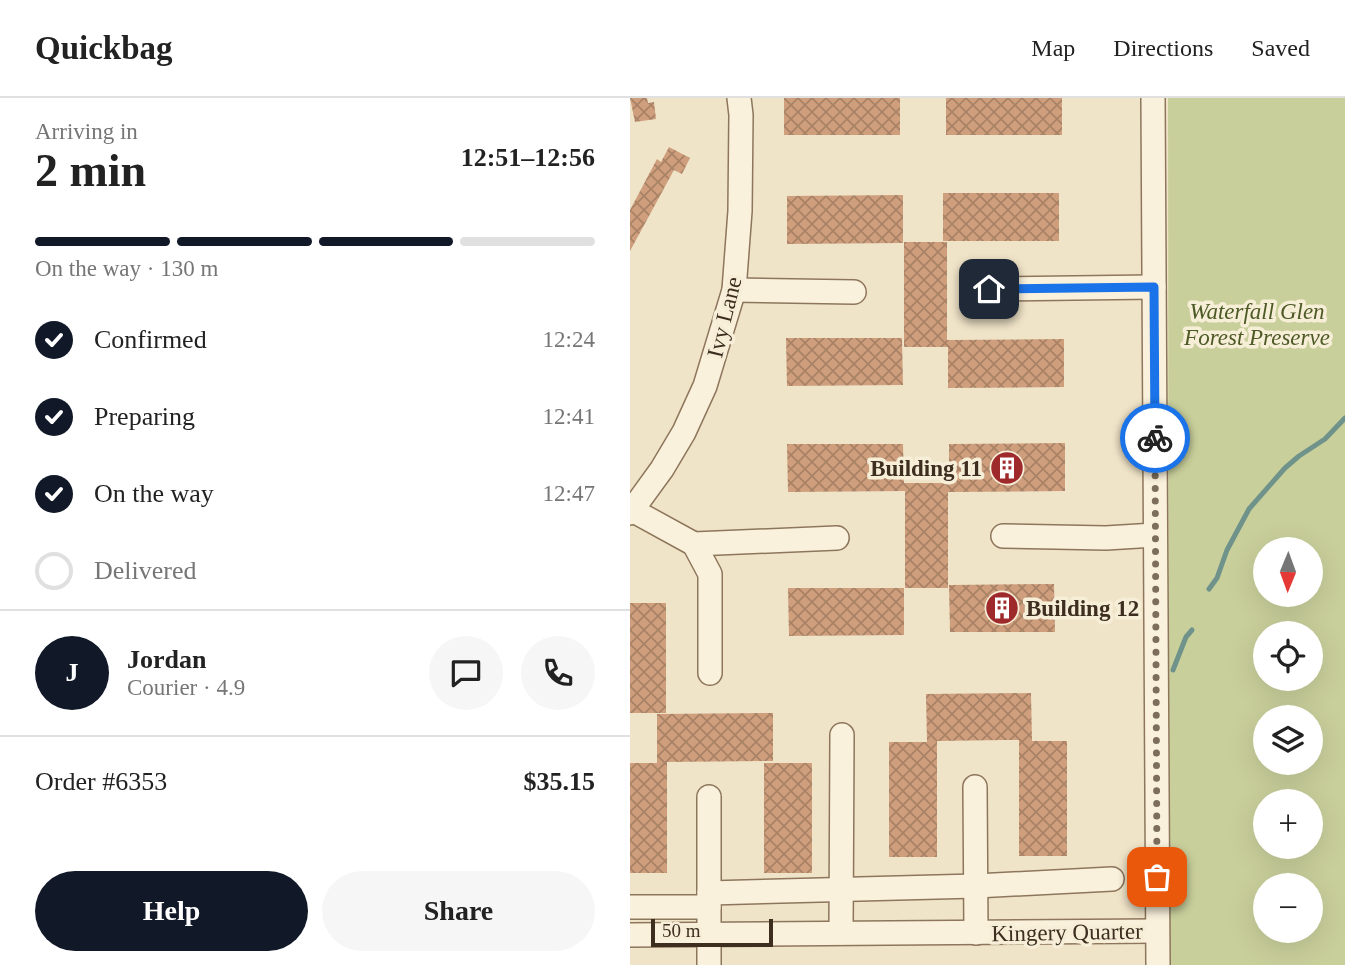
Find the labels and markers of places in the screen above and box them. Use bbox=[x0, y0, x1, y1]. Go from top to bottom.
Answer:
pin bbox=[959, 259, 1019, 319]
building icon: Building 11 bbox=[988, 449, 1026, 487]
place label: Building 11 bbox=[870, 456, 982, 481]
building icon: Building 12 bbox=[983, 589, 1021, 627]
place label: Building 12 bbox=[1026, 596, 1139, 621]
pin bbox=[1127, 847, 1187, 907]

